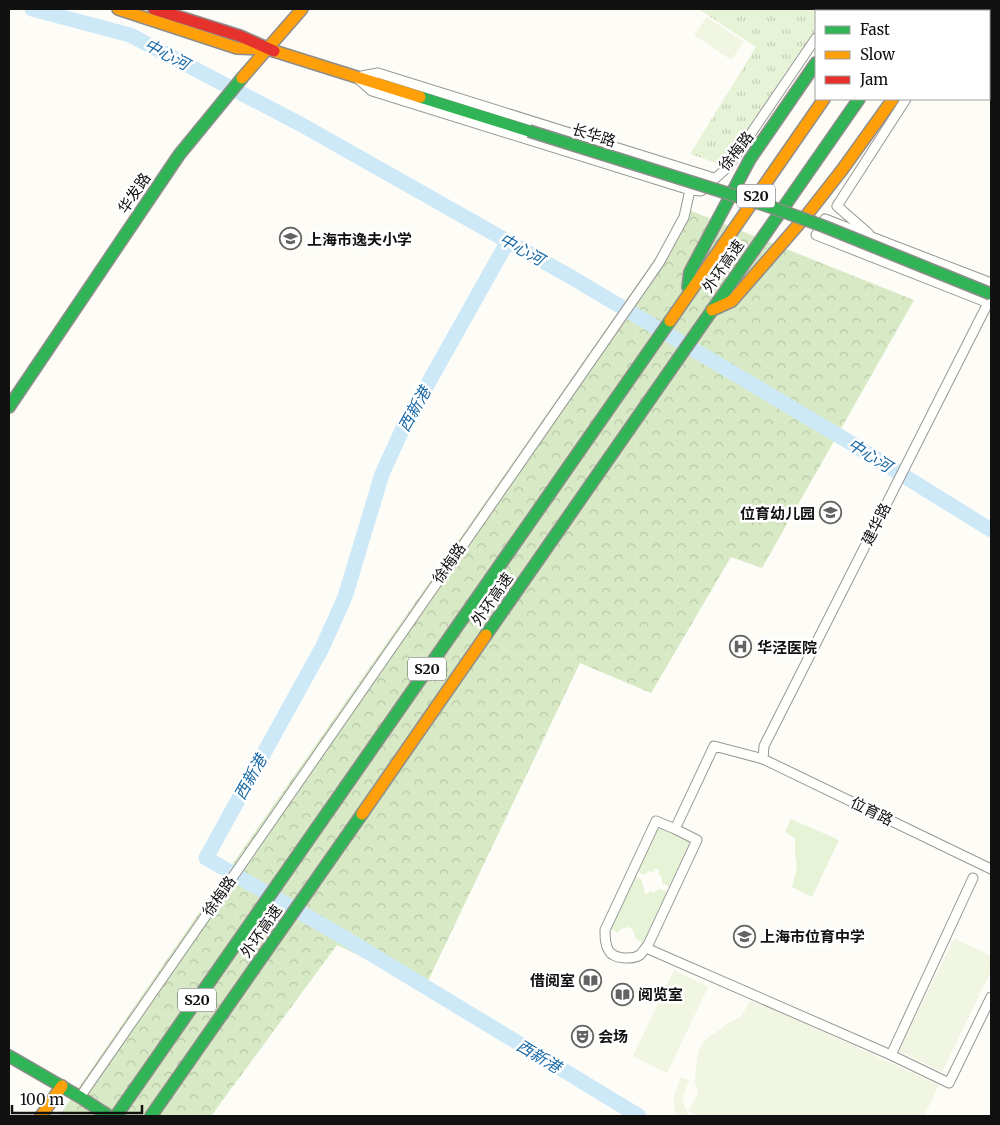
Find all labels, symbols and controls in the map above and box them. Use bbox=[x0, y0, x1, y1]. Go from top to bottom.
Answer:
legend bbox=[815, 10, 990, 100]
text: Fast bbox=[860, 20, 890, 39]
water label: 中心河 bbox=[141, 34, 196, 76]
text: Slow bbox=[860, 45, 895, 64]
text: Jam bbox=[859, 70, 888, 89]
street label: 长华路 bbox=[570, 119, 618, 151]
street label: 徐梅路 bbox=[715, 127, 757, 175]
street label: 华发路 bbox=[114, 169, 154, 217]
road number: S20 bbox=[737, 185, 775, 208]
school or university icon: 上海市逸夫小学 bbox=[279, 227, 303, 251]
water label: 中心河 bbox=[496, 229, 550, 271]
place label: 上海市逸夫小学 bbox=[307, 230, 412, 249]
street label: 外环高速 bbox=[698, 236, 748, 296]
water label: 西新港 bbox=[394, 381, 435, 435]
water label: 中心河 bbox=[844, 434, 898, 478]
street label: 建华路 bbox=[857, 500, 895, 548]
school or university icon: 位育幼儿园 bbox=[819, 501, 843, 525]
place label: 位育幼儿园 bbox=[740, 504, 815, 523]
street label: 徐梅路 bbox=[428, 539, 470, 587]
street label: 外环高速 bbox=[467, 569, 517, 629]
hospital icon: 华泾医院 bbox=[729, 635, 753, 659]
place label: 华泾医院 bbox=[757, 638, 817, 657]
road number: S20 bbox=[408, 658, 446, 681]
water label: 西新港 bbox=[230, 749, 271, 803]
street label: 位育路 bbox=[848, 793, 896, 829]
street label: 徐梅路 bbox=[198, 872, 240, 920]
street label: 外环高速 bbox=[236, 901, 286, 961]
school or university icon: 上海市位育中学 bbox=[732, 924, 756, 948]
place label: 上海市位育中学 bbox=[760, 927, 865, 946]
library icon: 借阅室 bbox=[579, 968, 603, 992]
place label: 借阅室 bbox=[530, 971, 575, 990]
library icon: 阅览室 bbox=[610, 982, 634, 1006]
place label: 阅览室 bbox=[638, 985, 683, 1004]
road number: S20 bbox=[178, 988, 216, 1012]
theatre icon: 会场 bbox=[570, 1024, 594, 1048]
place label: 会场 bbox=[598, 1027, 628, 1046]
water label: 西新港 bbox=[513, 1035, 566, 1078]
scale bar bbox=[12, 1082, 142, 1114]
text: 100 m bbox=[20, 1090, 64, 1109]

